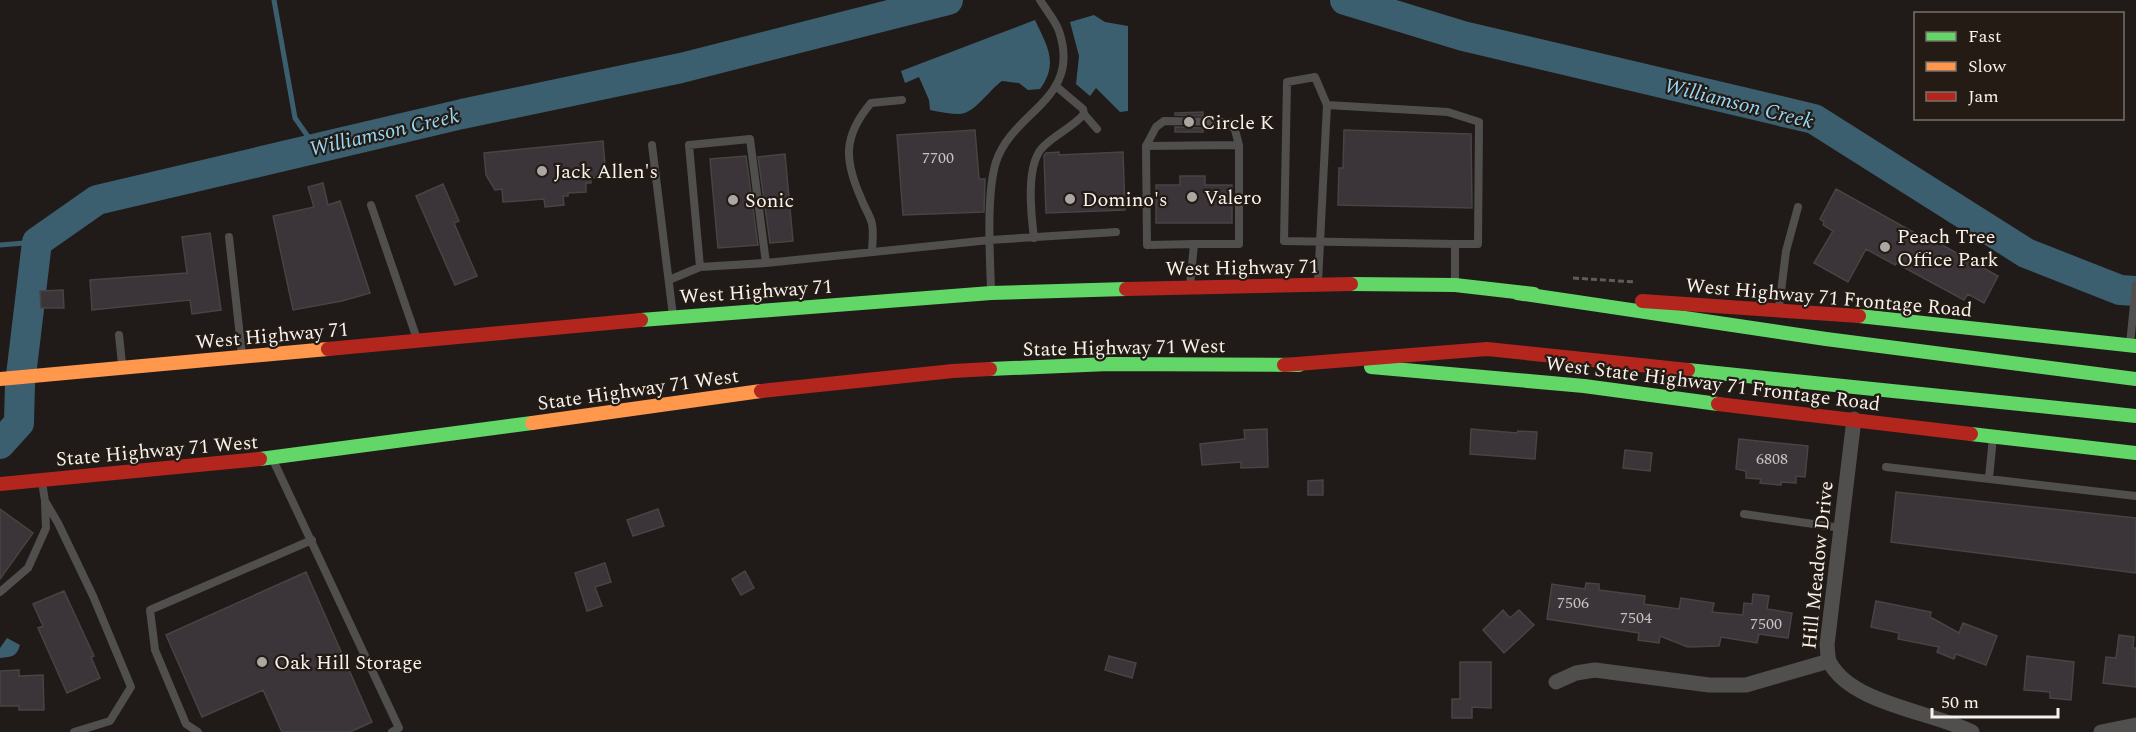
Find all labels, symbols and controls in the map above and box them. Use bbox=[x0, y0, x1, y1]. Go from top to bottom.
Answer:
legend bbox=[1914, 12, 2124, 120]
text: Fast bbox=[1968, 23, 2001, 50]
text: Slow bbox=[1968, 53, 2007, 80]
water label: Williamson Creek bbox=[1661, 70, 1817, 138]
text: Jam bbox=[1968, 83, 1999, 110]
water label: Williamson Creek bbox=[306, 100, 463, 166]
place label: Circle K bbox=[1201, 108, 1275, 138]
marker: Circle K bbox=[1182, 115, 1196, 129]
house number: 7700 bbox=[922, 146, 954, 170]
place label: Jack Allen's bbox=[554, 157, 658, 187]
marker: Jack Allen's bbox=[535, 164, 549, 178]
place label: Valero bbox=[1204, 183, 1262, 213]
place label: Domino's bbox=[1082, 185, 1168, 215]
place label: Sonic bbox=[745, 186, 794, 216]
marker: Valero bbox=[1185, 190, 1199, 204]
marker: Domino's bbox=[1063, 192, 1077, 206]
marker: Sonic bbox=[726, 193, 740, 207]
place label: Peach Tree Office Park bbox=[1897, 222, 1999, 275]
marker: Peach Tree Office Park bbox=[1878, 240, 1892, 254]
street label: West Highway 71 bbox=[1165, 252, 1319, 284]
street label: West Highway 71 Frontage Road bbox=[1684, 271, 1974, 325]
street label: West Highway 71 bbox=[679, 272, 834, 312]
street label: West Highway 71 bbox=[194, 314, 350, 358]
street label: State Highway 71 West bbox=[1022, 331, 1226, 365]
street label: West State Highway 71 Frontage Road bbox=[1544, 349, 1882, 419]
street label: State Highway 71 West bbox=[536, 361, 741, 419]
street label: State Highway 71 West bbox=[55, 427, 259, 475]
house number: 6808 bbox=[1756, 447, 1788, 471]
street label: Hill Meadow Drive bbox=[1794, 480, 1842, 651]
house number: 7506 bbox=[1557, 591, 1589, 615]
house number: 7504 bbox=[1620, 606, 1652, 630]
house number: 7500 bbox=[1750, 612, 1782, 636]
place label: Oak Hill Storage bbox=[274, 648, 422, 678]
marker: Oak Hill Storage bbox=[255, 655, 269, 669]
scale bar bbox=[1932, 681, 2058, 719]
text: 50 m bbox=[1941, 689, 1979, 716]

